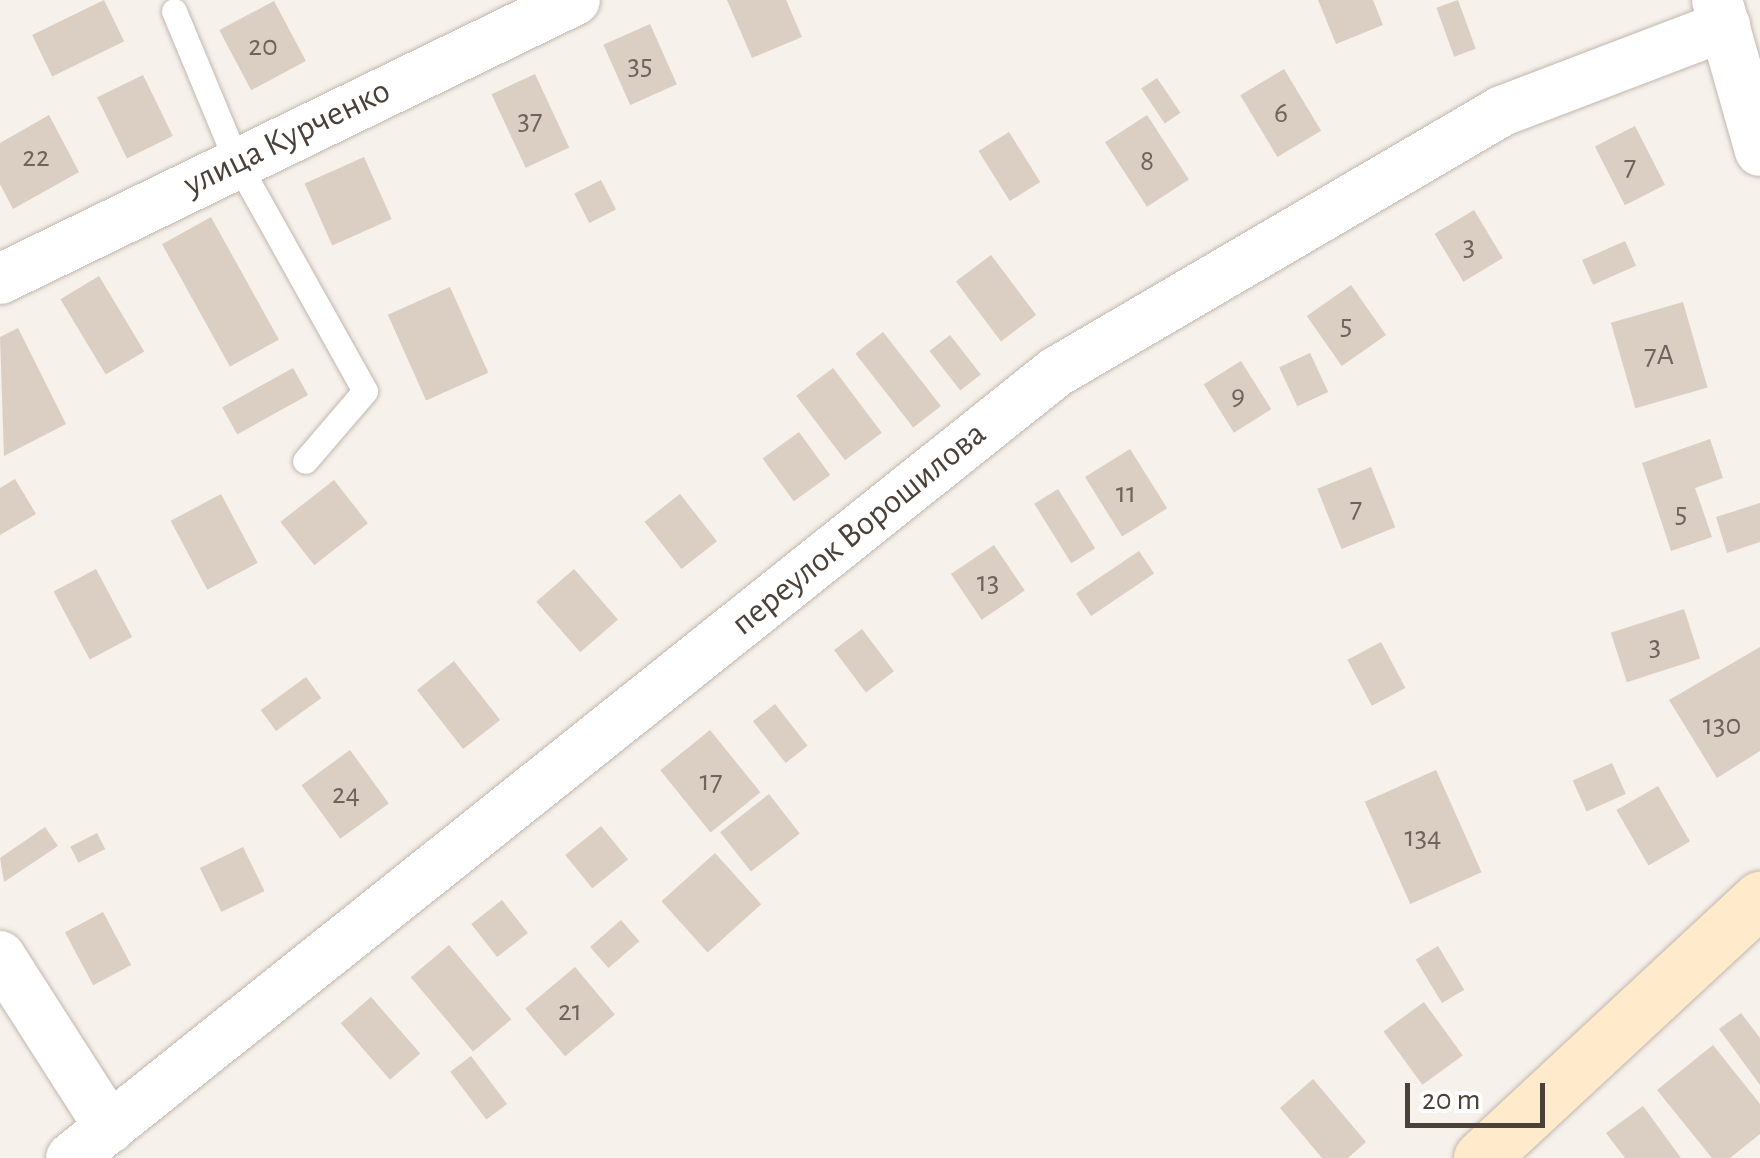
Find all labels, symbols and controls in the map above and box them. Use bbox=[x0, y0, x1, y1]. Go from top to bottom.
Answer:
house number: 20 bbox=[248, 28, 278, 64]
house number: 35 bbox=[628, 47, 652, 83]
street label: улица Курченко bbox=[177, 70, 397, 206]
house number: 6 bbox=[1274, 95, 1288, 131]
house number: 37 bbox=[518, 102, 542, 138]
house number: 22 bbox=[22, 139, 50, 175]
house number: 8 bbox=[1140, 143, 1154, 179]
house number: 7 bbox=[1624, 148, 1636, 184]
house number: 3 bbox=[1463, 228, 1475, 264]
house number: 5 bbox=[1340, 307, 1352, 343]
house number: 7А bbox=[1644, 337, 1674, 373]
house number: 9 bbox=[1231, 378, 1245, 414]
street label: переулок Ворошилова bbox=[723, 413, 995, 645]
house number: 11 bbox=[1116, 475, 1136, 511]
house number: 7 bbox=[1350, 490, 1362, 526]
house number: 5 bbox=[1675, 495, 1687, 531]
house number: 13 bbox=[977, 564, 999, 600]
house number: 3 bbox=[1649, 628, 1661, 664]
house number: 130 bbox=[1703, 707, 1741, 743]
house number: 17 bbox=[700, 763, 722, 799]
house number: 24 bbox=[332, 776, 360, 812]
house number: 134 bbox=[1404, 819, 1442, 855]
house number: 21 bbox=[558, 993, 582, 1029]
scale bar bbox=[1410, 1063, 1550, 1125]
text: 20 m bbox=[1422, 1085, 1480, 1115]

